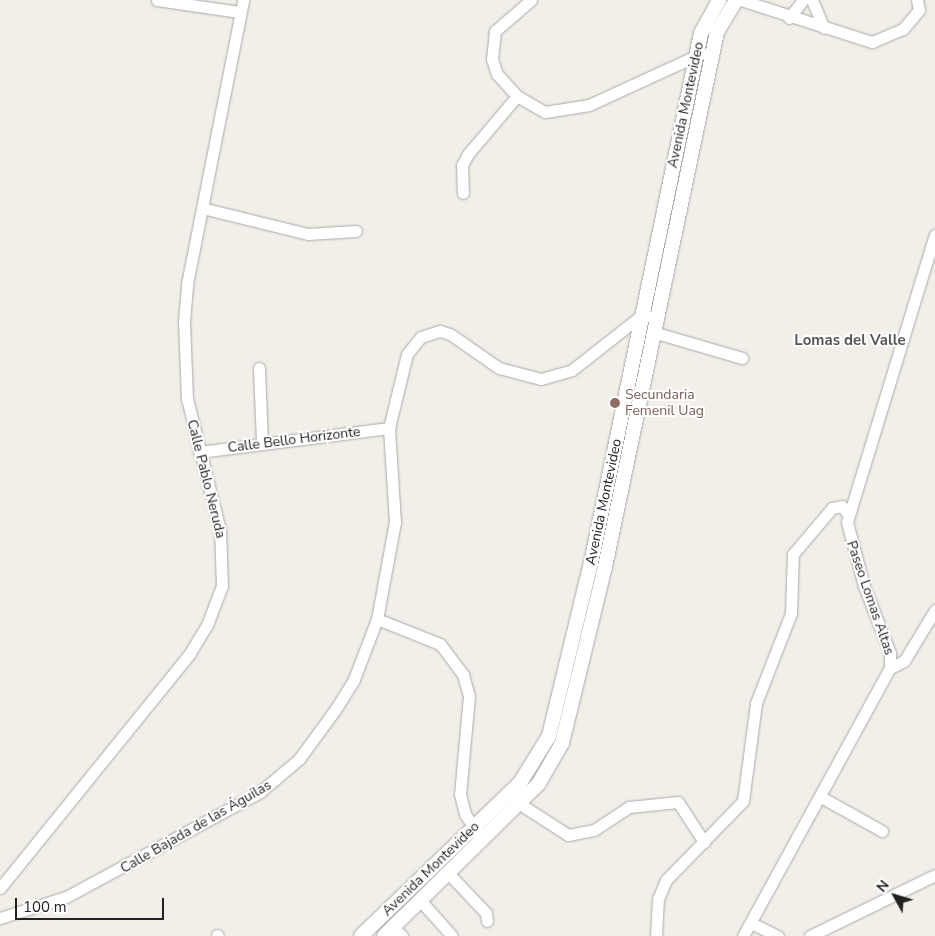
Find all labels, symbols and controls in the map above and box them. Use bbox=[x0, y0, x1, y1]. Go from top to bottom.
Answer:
street label: Avenida Montevideo bbox=[664, 40, 708, 170]
district label: Lomas del Valle bbox=[794, 332, 906, 350]
place label: Secundaria Femenil Uag bbox=[625, 387, 704, 420]
marker: Secundaria Femenil Uag bbox=[609, 397, 621, 409]
street label: Calle Pablo Neruda bbox=[183, 418, 229, 540]
street label: Calle Bello Horizonte bbox=[227, 424, 361, 456]
street label: Avenida Montevideo bbox=[582, 437, 626, 567]
street label: Paseo Lomas Altas bbox=[843, 539, 897, 657]
street label: Calle Bajada de las Águilas bbox=[118, 777, 274, 877]
street label: Avenida Montevideo bbox=[379, 818, 483, 920]
north arrow bbox=[870, 871, 920, 921]
text: N bbox=[872, 876, 894, 896]
scale bar bbox=[18, 888, 166, 920]
text: 100 m bbox=[23, 897, 67, 917]

